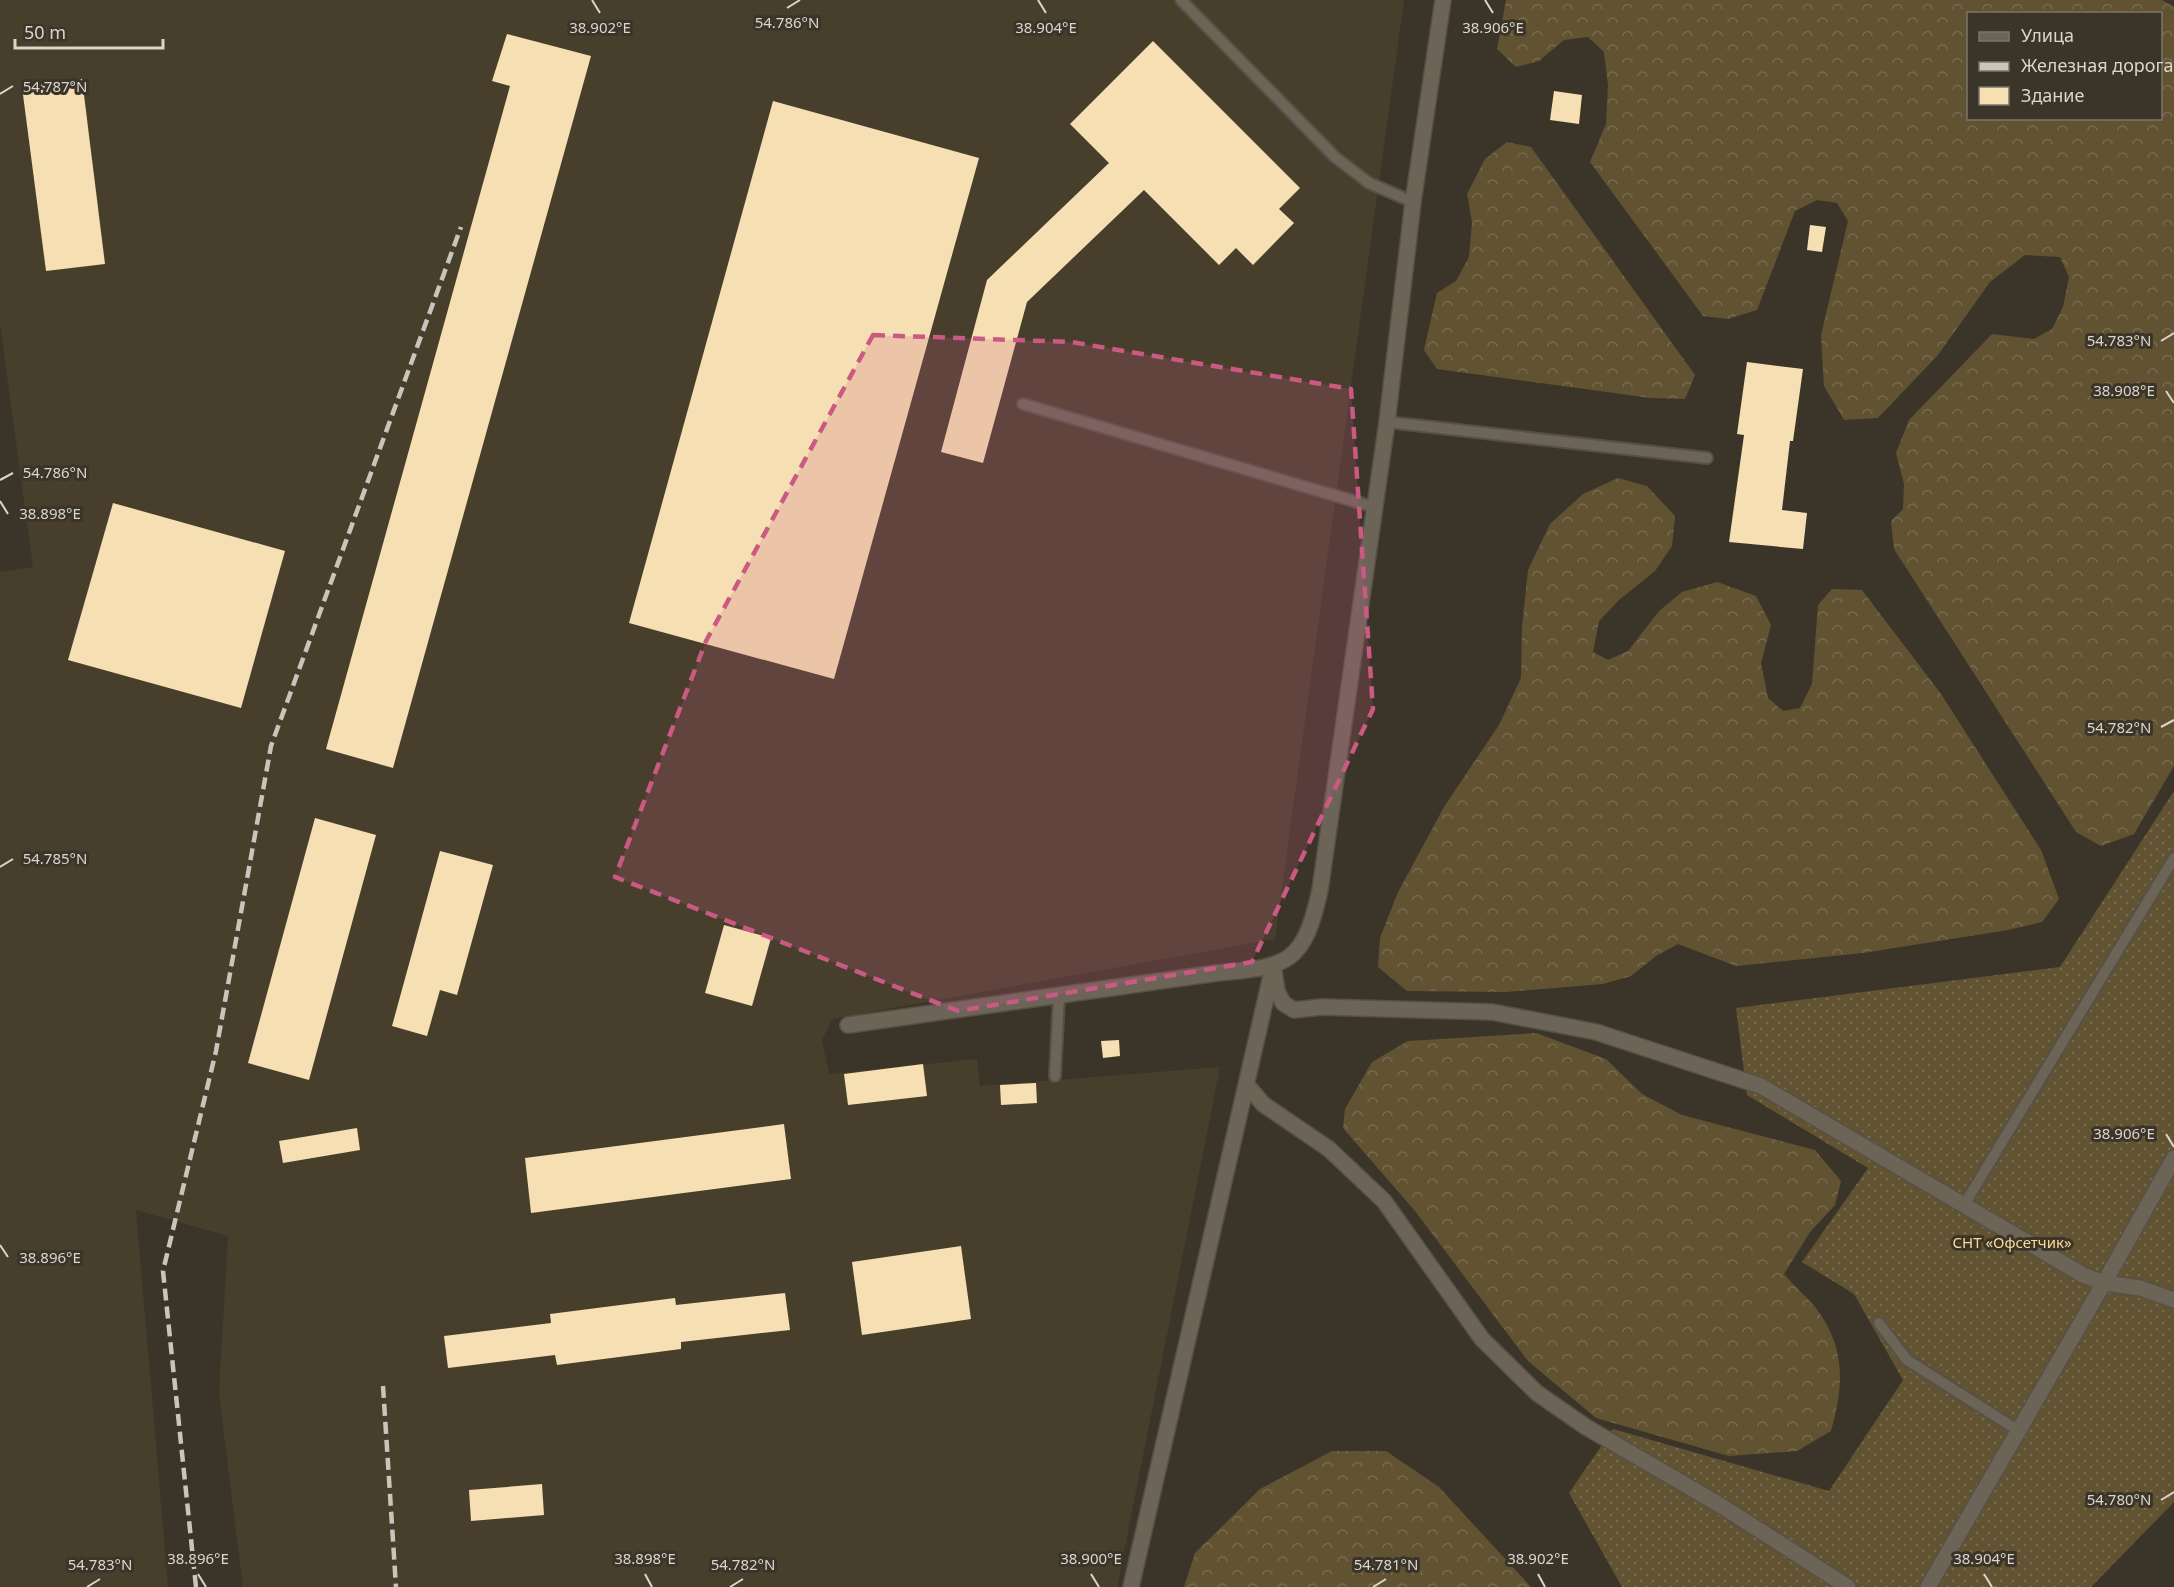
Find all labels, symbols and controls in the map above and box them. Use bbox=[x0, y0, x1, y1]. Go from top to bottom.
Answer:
scale bar bbox=[15, 12, 164, 50]
text: 54.786°N bbox=[755, 12, 819, 32]
legend bbox=[1967, 12, 2162, 120]
text: 38.902°E bbox=[569, 17, 631, 37]
text: 38.904°E bbox=[1015, 17, 1077, 37]
text: 38.906°E bbox=[1462, 17, 1524, 37]
text: 50 m bbox=[24, 20, 66, 44]
text: Улица bbox=[2021, 23, 2074, 47]
text: Железная дорога bbox=[2021, 53, 2173, 77]
text: 54.787°N bbox=[23, 76, 87, 96]
text: Здание bbox=[2021, 83, 2085, 107]
text: 54.783°N bbox=[2087, 330, 2151, 350]
text: 38.908°E bbox=[2093, 380, 2155, 400]
text: 54.786°N bbox=[23, 462, 87, 482]
text: 38.898°E bbox=[19, 503, 81, 523]
text: 54.782°N bbox=[2087, 717, 2151, 737]
text: 54.785°N bbox=[23, 848, 87, 868]
text: 38.906°E bbox=[2093, 1123, 2155, 1143]
park label: СНТ «Офсетчик» bbox=[1952, 1232, 2072, 1252]
text: 38.896°E bbox=[19, 1247, 81, 1267]
text: 54.780°N bbox=[2087, 1489, 2151, 1509]
text: 38.896°E bbox=[167, 1548, 229, 1568]
text: 38.898°E bbox=[614, 1548, 676, 1568]
text: 38.900°E bbox=[1060, 1548, 1122, 1568]
text: 38.902°E bbox=[1507, 1548, 1569, 1568]
text: 38.904°E bbox=[1953, 1548, 2015, 1568]
text: 54.783°N bbox=[68, 1554, 132, 1574]
text: 54.782°N bbox=[711, 1554, 775, 1574]
text: 54.781°N bbox=[1354, 1554, 1418, 1574]

